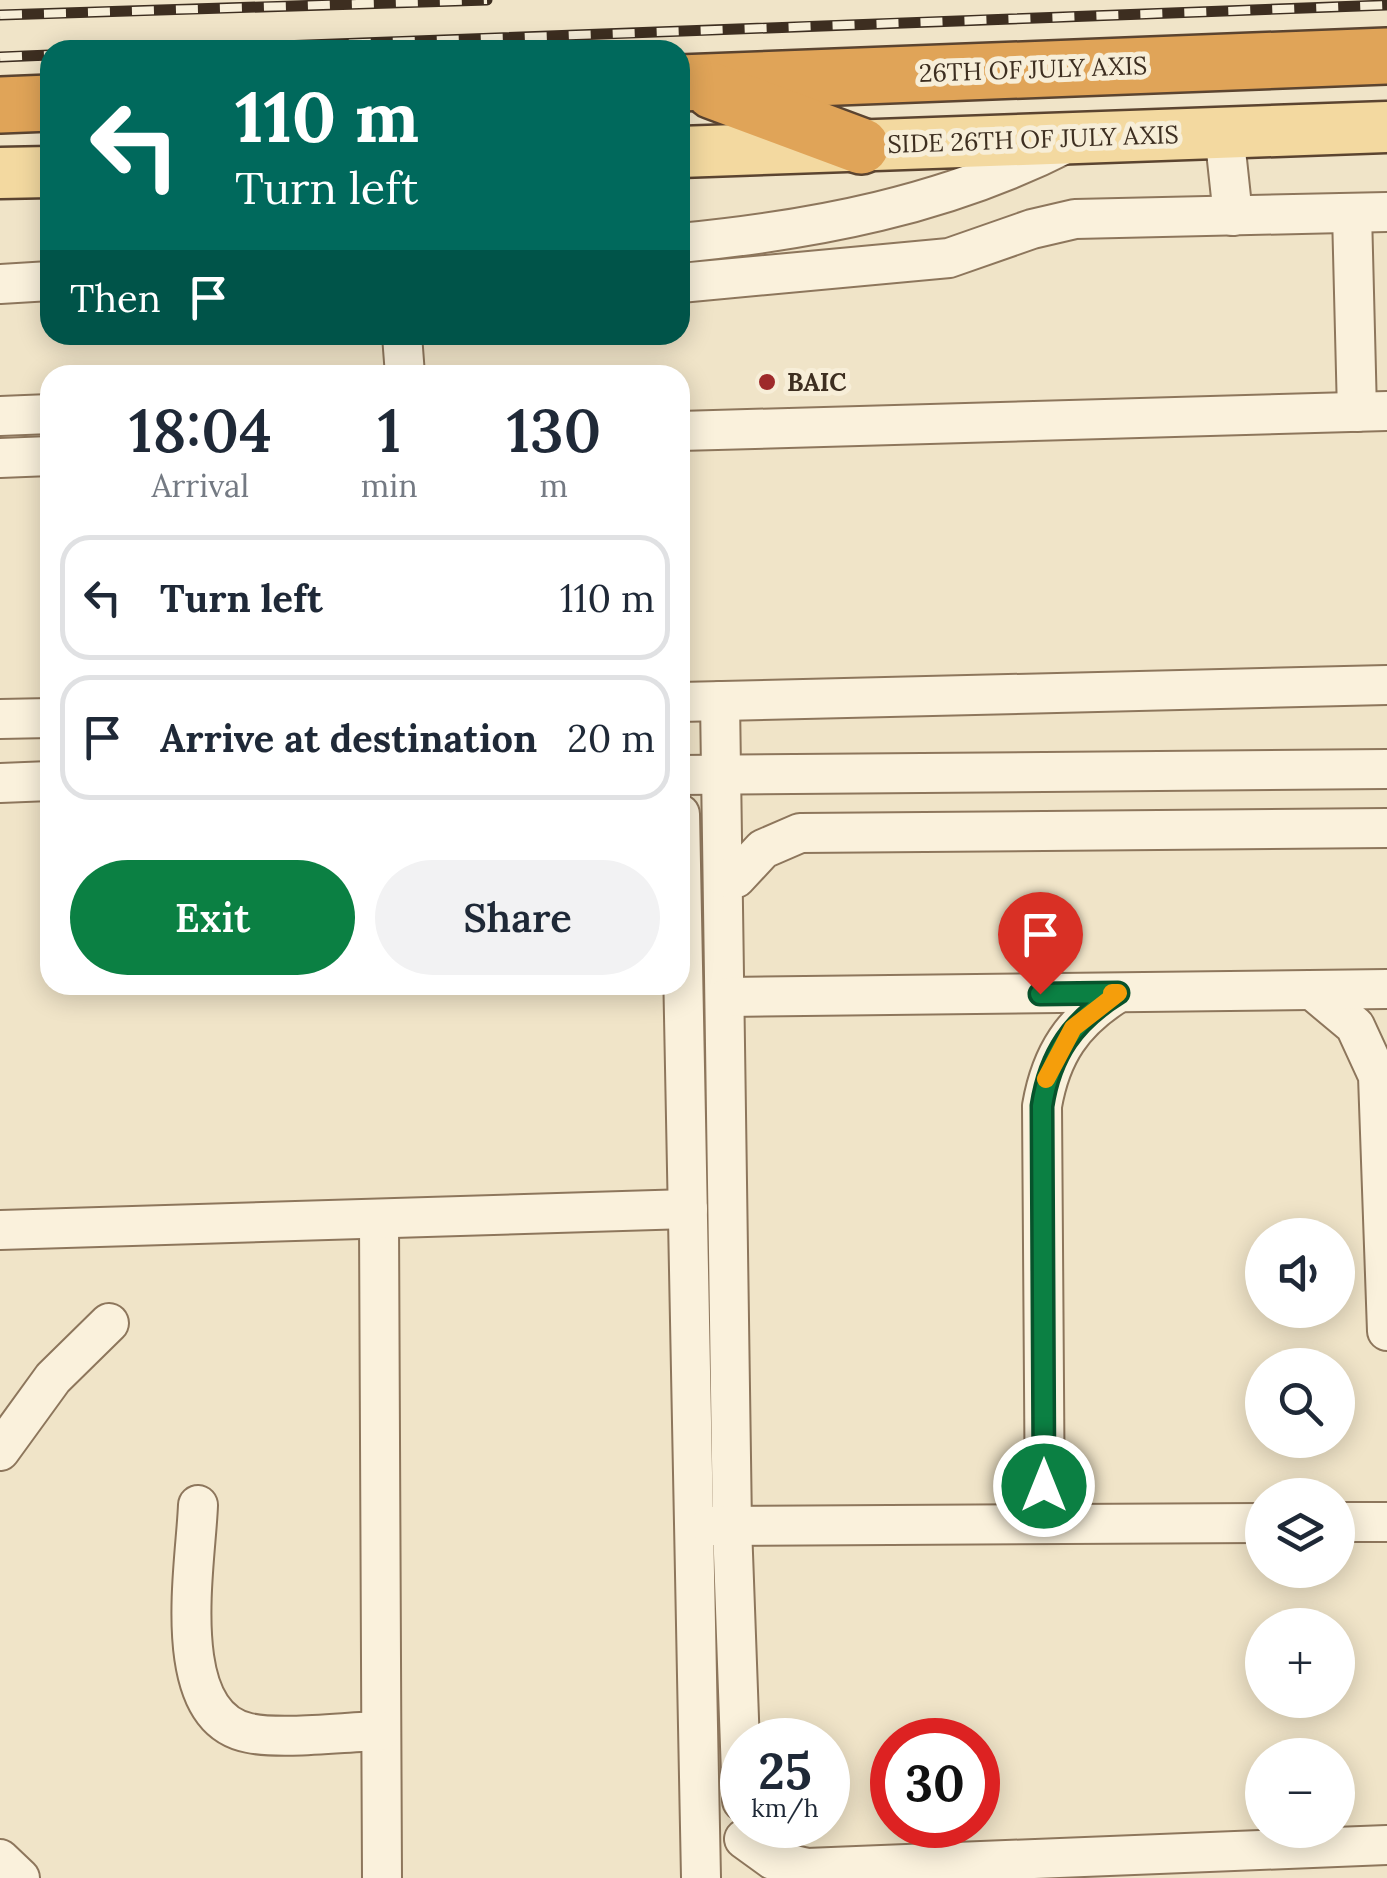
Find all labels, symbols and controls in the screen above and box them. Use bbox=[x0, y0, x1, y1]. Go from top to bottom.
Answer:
street label: 26TH OF JULY AXIS bbox=[918, 49, 1148, 89]
text: 110 m bbox=[235, 72, 419, 161]
icon: left bbox=[70, 80, 200, 210]
street label: SIDE 26TH OF JULY AXIS bbox=[887, 118, 1179, 160]
text: Turn left bbox=[235, 159, 418, 216]
icon: arrive bbox=[181, 270, 236, 325]
text: Then bbox=[70, 274, 161, 322]
place label: BAIC bbox=[787, 366, 846, 398]
marker: BAIC bbox=[756, 371, 778, 393]
text: 18:04 bbox=[129, 392, 272, 468]
text: 1 bbox=[377, 392, 401, 468]
text: 130 bbox=[506, 392, 601, 468]
text: Arrival bbox=[151, 465, 249, 506]
text: min bbox=[361, 465, 418, 506]
text: m bbox=[540, 465, 568, 506]
icon: left bbox=[75, 570, 130, 625]
text: Turn left bbox=[160, 574, 323, 622]
text: 110 m bbox=[560, 574, 655, 622]
icon: arrive bbox=[75, 710, 130, 765]
text: Arrive at destination bbox=[160, 714, 537, 762]
text: 20 m bbox=[567, 714, 655, 762]
button: Exit bbox=[70, 860, 355, 975]
button: Share bbox=[375, 860, 660, 975]
pin bbox=[998, 892, 1083, 995]
icon: arrive bbox=[1013, 907, 1068, 962]
map controls bbox=[1245, 1218, 1355, 1848]
button: sound bbox=[1245, 1218, 1355, 1328]
button: search bbox=[1245, 1348, 1355, 1458]
position arrow bbox=[992, 1434, 1096, 1538]
button: layers bbox=[1245, 1478, 1355, 1588]
button: + bbox=[1245, 1608, 1355, 1718]
speed limit sign: 30 bbox=[870, 1718, 1000, 1848]
button: − bbox=[1245, 1738, 1355, 1848]
text: 25 bbox=[758, 1739, 812, 1803]
text: km/h bbox=[751, 1792, 819, 1824]

